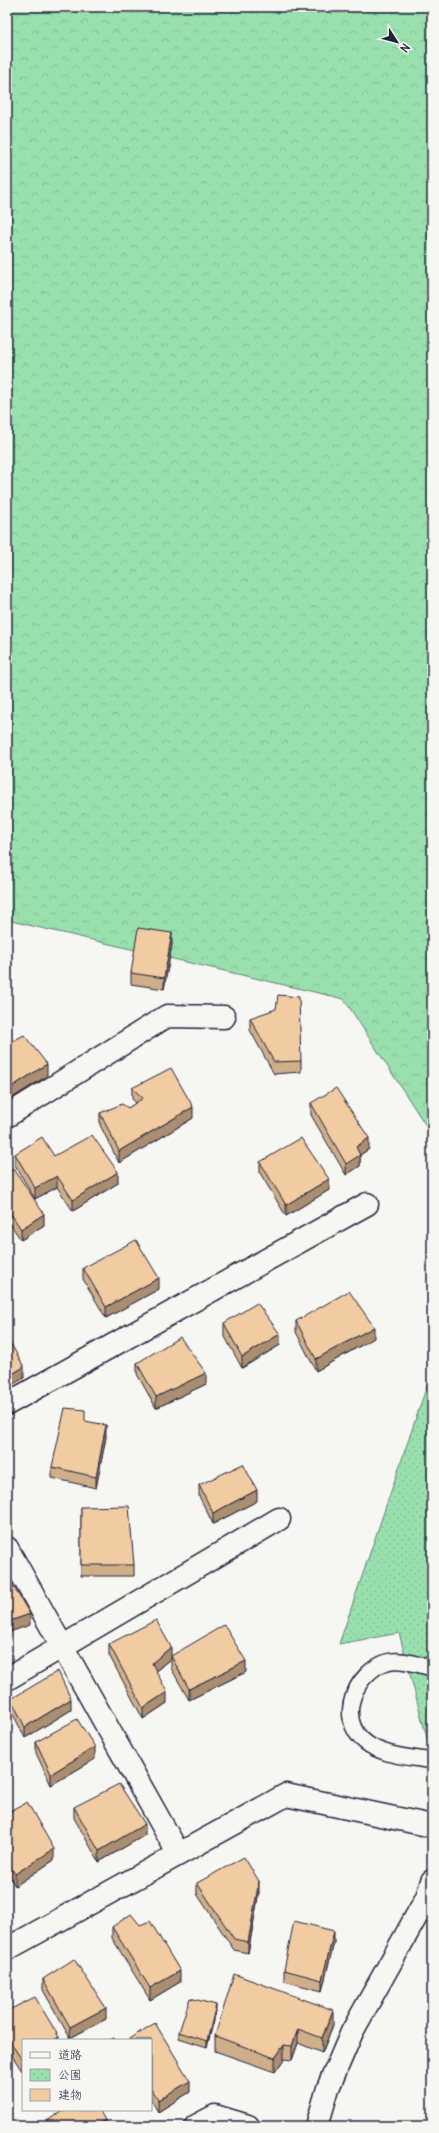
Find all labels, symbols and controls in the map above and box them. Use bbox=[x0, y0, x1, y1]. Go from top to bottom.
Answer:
north arrow bbox=[377, 22, 417, 62]
text: N bbox=[397, 41, 413, 55]
legend bbox=[22, 2039, 152, 2111]
text: 道路 bbox=[58, 2047, 82, 2062]
text: 公園 bbox=[58, 2067, 82, 2082]
text: 建物 bbox=[58, 2087, 82, 2102]

